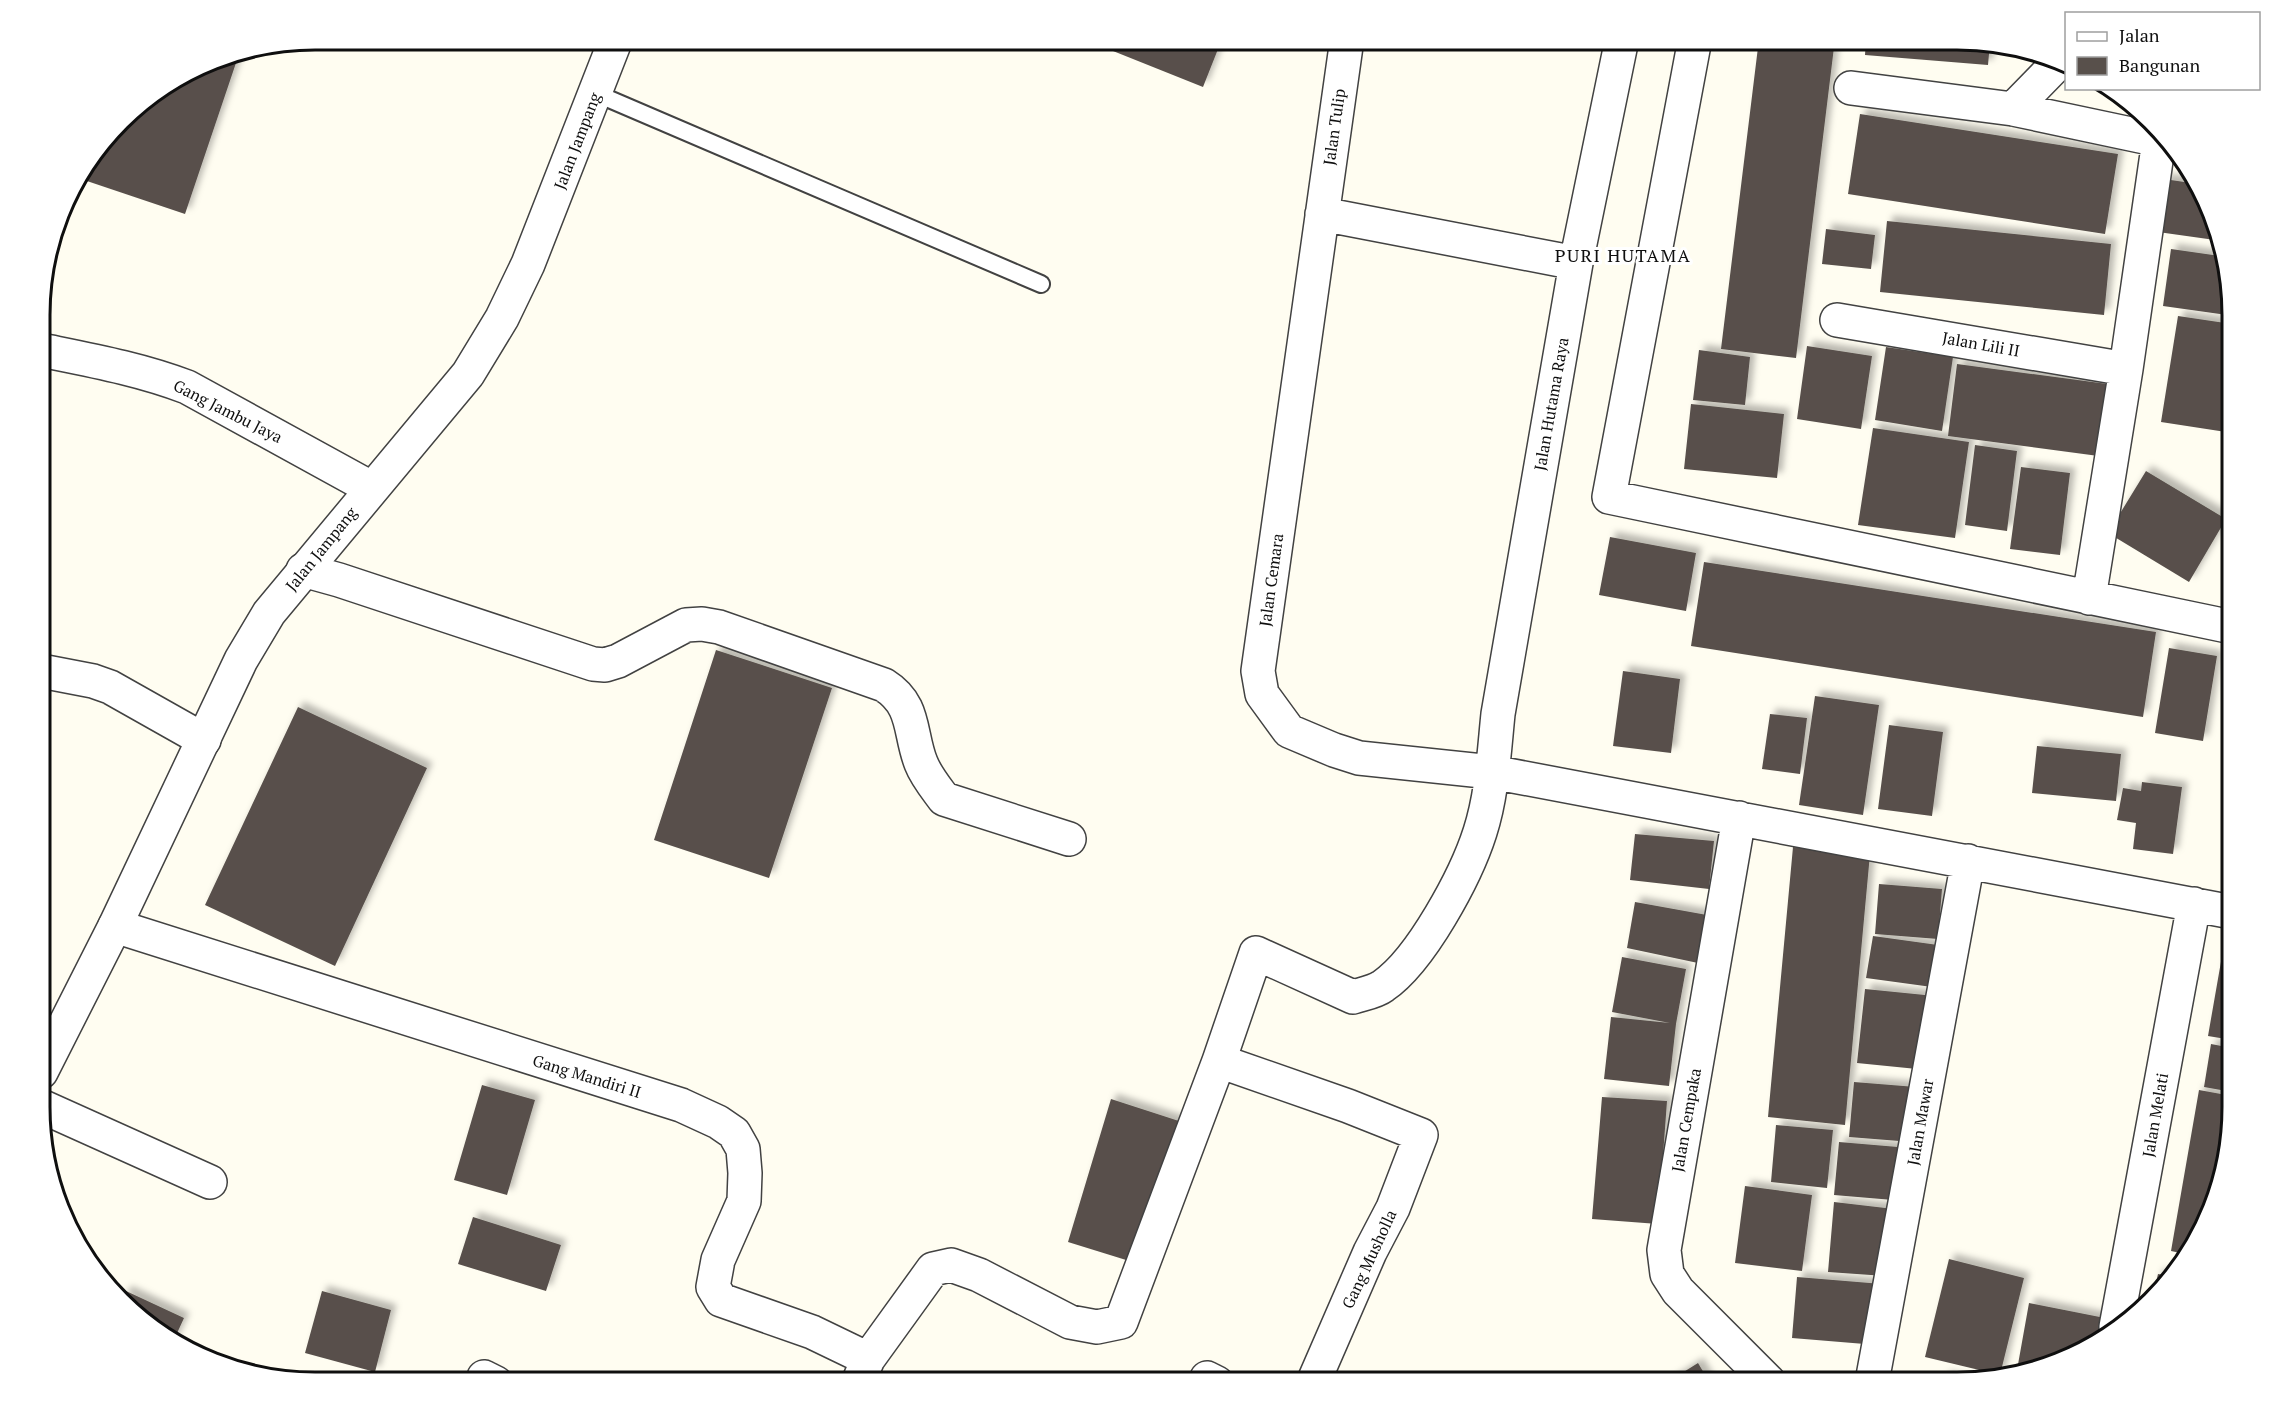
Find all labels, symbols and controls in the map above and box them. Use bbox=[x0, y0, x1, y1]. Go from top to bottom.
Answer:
legend bbox=[2065, 12, 2260, 90]
text: Jalan bbox=[2119, 23, 2160, 47]
text: Bangunan bbox=[2119, 53, 2200, 77]
street label: Jalan Tulip bbox=[1318, 87, 1350, 167]
street label: Jalan Jampang bbox=[548, 89, 606, 193]
district label: PURI HUTAMA bbox=[1555, 243, 1691, 267]
street label: Jalan Lili II bbox=[1941, 326, 2021, 362]
street label: Jalan Hutama Raya bbox=[1528, 336, 1574, 472]
street label: Gang Jambu Jaya bbox=[170, 374, 286, 448]
street label: Jalan Jampang bbox=[280, 502, 362, 596]
street label: Jalan Cemara bbox=[1254, 532, 1288, 628]
street label: Gang Mandiri II bbox=[530, 1049, 644, 1103]
street label: Jalan Cempaka bbox=[1666, 1066, 1706, 1174]
street label: Jalan Melati bbox=[2137, 1071, 2173, 1159]
street label: Jalan Mawar bbox=[1902, 1076, 1939, 1167]
street label: Gang Musholla bbox=[1336, 1206, 1402, 1312]

